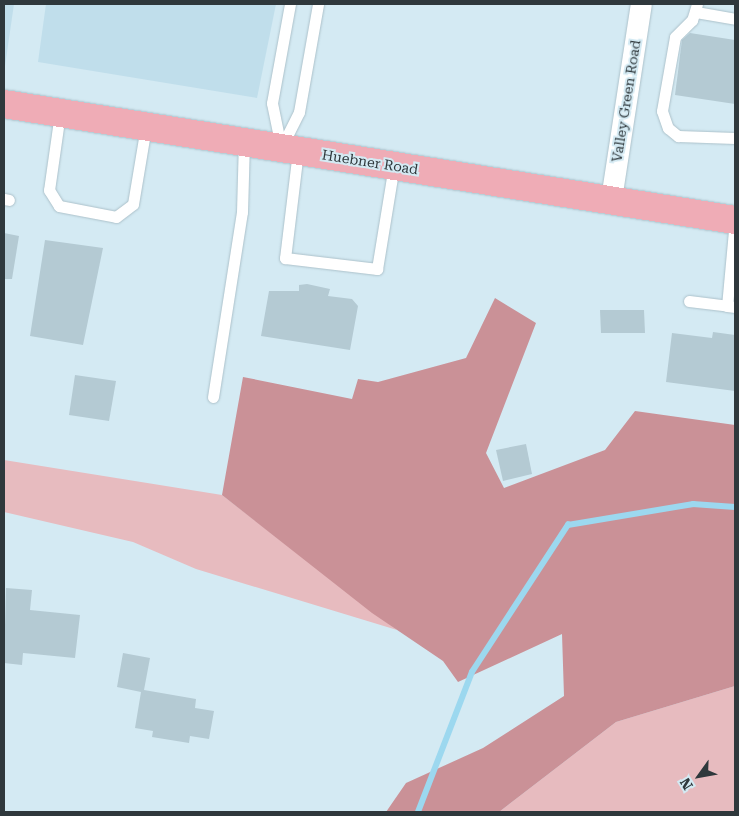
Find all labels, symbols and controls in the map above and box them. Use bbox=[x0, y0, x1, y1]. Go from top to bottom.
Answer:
street label: Valley Green Road bbox=[608, 39, 644, 163]
street label: Huebner Road bbox=[321, 146, 419, 178]
north arrow bbox=[674, 751, 724, 801]
text: N bbox=[677, 775, 696, 793]

